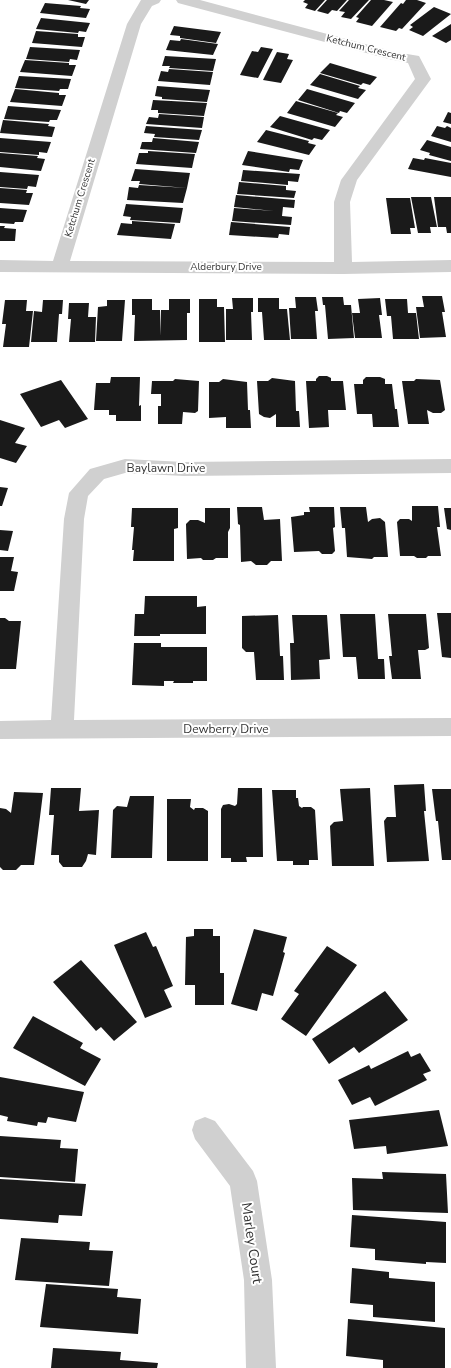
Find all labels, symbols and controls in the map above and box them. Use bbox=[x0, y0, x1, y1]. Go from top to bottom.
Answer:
street label: Ketchum Crescent bbox=[325, 31, 408, 65]
street label: Ketchum Crescent bbox=[61, 157, 99, 239]
street label: Alderbury Drive bbox=[190, 260, 262, 274]
street label: Baylawn Drive bbox=[127, 460, 205, 476]
street label: Dewberry Drive bbox=[183, 721, 269, 737]
street label: Marley Court bbox=[237, 1201, 267, 1285]

